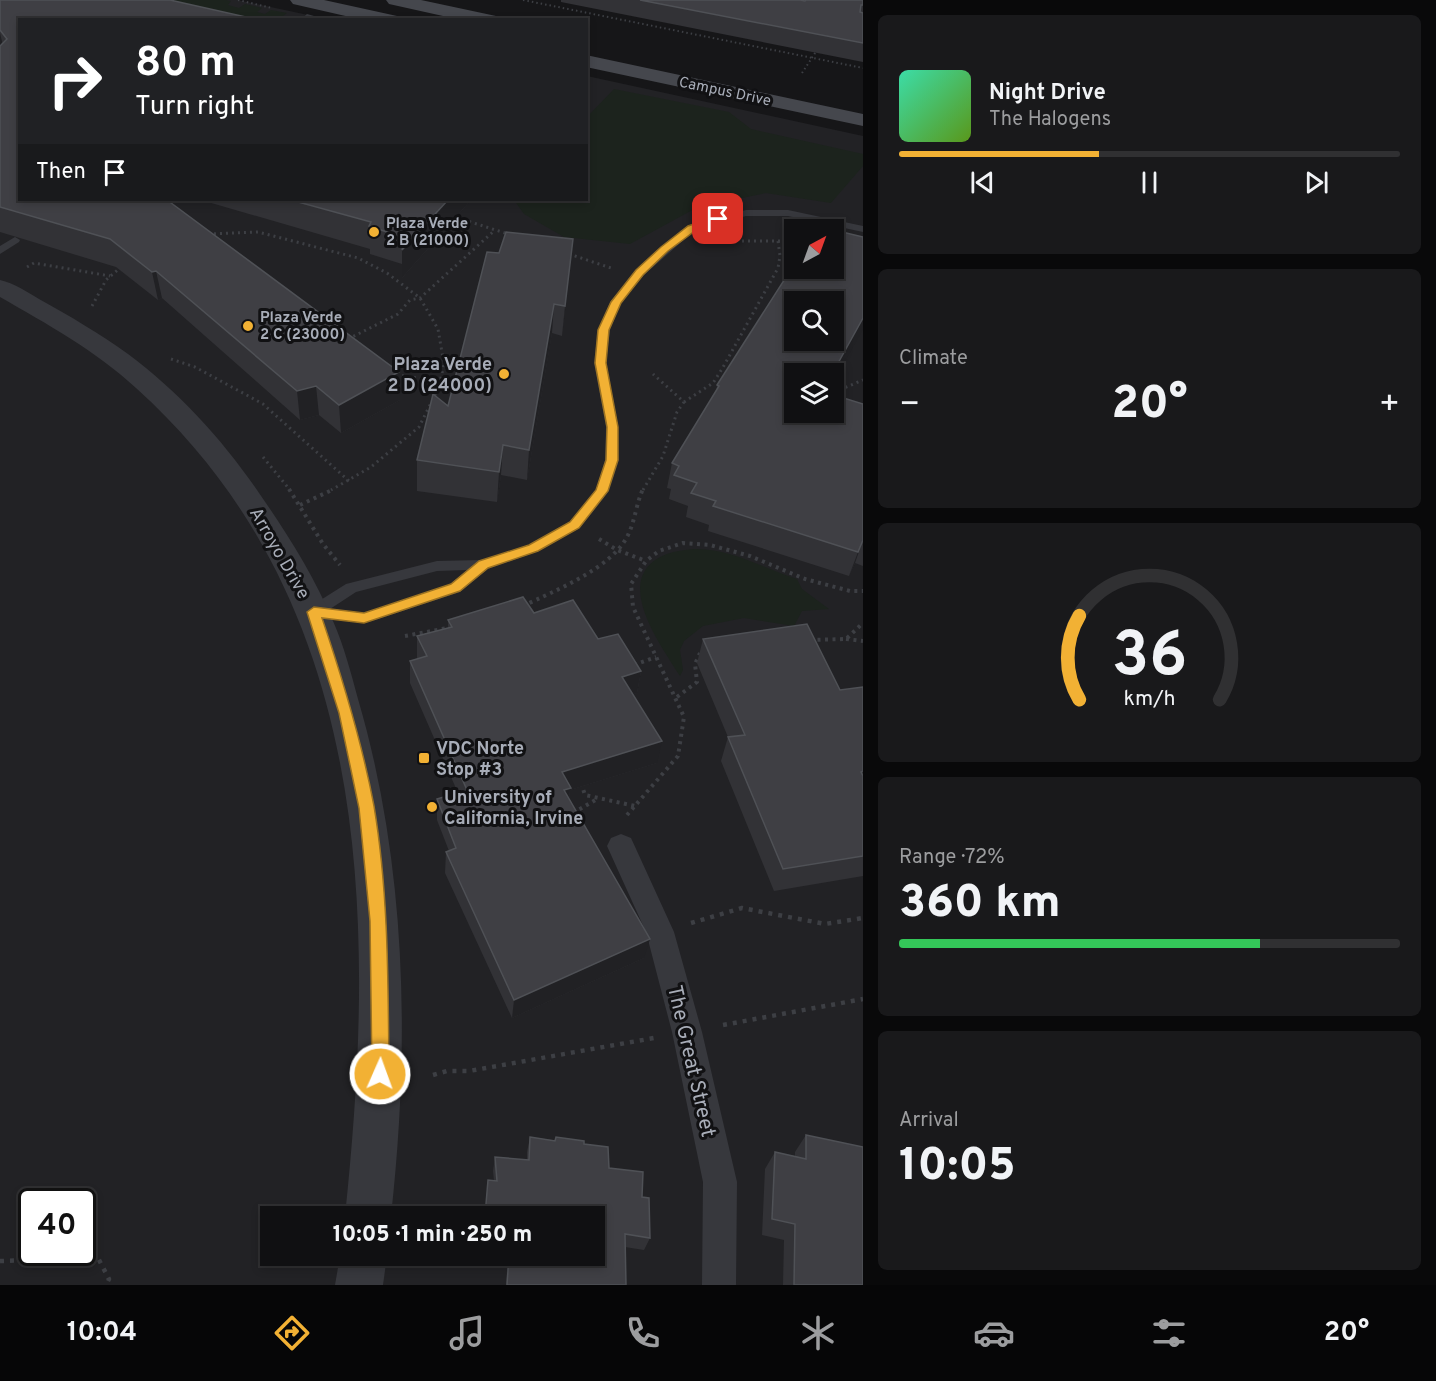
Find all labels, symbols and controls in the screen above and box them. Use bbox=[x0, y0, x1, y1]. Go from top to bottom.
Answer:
text: 80 m bbox=[135, 38, 236, 91]
icon: right bbox=[36, 42, 114, 120]
street label: Campus Drive bbox=[677, 73, 772, 112]
text: Night Drive bbox=[989, 80, 1106, 107]
text: Turn right bbox=[135, 90, 254, 124]
text: The Halogens bbox=[989, 107, 1111, 133]
icon: arrive bbox=[98, 156, 131, 189]
text: Then bbox=[36, 159, 86, 186]
icon: previous bbox=[966, 166, 999, 199]
icon: pause bbox=[1133, 166, 1166, 199]
icon: next bbox=[1300, 166, 1333, 199]
pin bbox=[692, 193, 743, 244]
icon: arrive bbox=[701, 202, 734, 235]
place label: Plaza Verde 2 B (21000) bbox=[386, 215, 469, 251]
north arrow bbox=[784, 219, 844, 279]
map controls bbox=[784, 219, 844, 423]
marker: Plaza Verde 2 B (21000) bbox=[367, 225, 381, 239]
button: search bbox=[784, 291, 844, 351]
place label: Plaza Verde 2 C (23000) bbox=[260, 309, 345, 345]
marker: Plaza Verde 2 C (23000) bbox=[241, 319, 255, 333]
text: Climate bbox=[899, 346, 968, 372]
place label: Plaza Verde 2 D (24000) bbox=[388, 354, 492, 398]
button: layers bbox=[784, 363, 844, 423]
marker: Plaza Verde 2 D (24000) bbox=[497, 367, 511, 381]
text: 20° bbox=[1111, 377, 1188, 434]
text: − bbox=[899, 385, 920, 427]
text: + bbox=[1379, 385, 1400, 427]
street label: Arroyo Drive bbox=[243, 504, 314, 604]
text: 36 bbox=[1112, 619, 1187, 698]
text: km/h bbox=[1123, 686, 1176, 713]
place label: VDC Norte Stop #3 bbox=[436, 738, 524, 782]
marker: VDC Norte Stop #3 bbox=[417, 751, 431, 765]
place label: University of California, Irvine bbox=[444, 787, 583, 831]
marker: University of California, Irvine bbox=[425, 800, 439, 814]
text: Range · 72% bbox=[899, 845, 1005, 871]
text: 360 km bbox=[899, 876, 1061, 933]
street label: The Great Street bbox=[660, 983, 721, 1140]
position arrow bbox=[348, 1042, 412, 1106]
text: Arrival bbox=[899, 1108, 959, 1134]
text: 10:05 bbox=[899, 1139, 1016, 1196]
speed limit sign: 40 bbox=[18, 1188, 96, 1266]
text: 10:05 · 1 min · 250 m bbox=[333, 1222, 532, 1249]
icon: directions bbox=[271, 1312, 313, 1354]
icon: music bbox=[446, 1312, 488, 1354]
icon: phone bbox=[622, 1312, 664, 1354]
icon: climate bbox=[797, 1312, 839, 1354]
icon: car bbox=[973, 1312, 1015, 1354]
icon: filters bbox=[1148, 1312, 1190, 1354]
text: 10:04 bbox=[67, 1316, 137, 1350]
text: 20° bbox=[1324, 1316, 1369, 1350]

